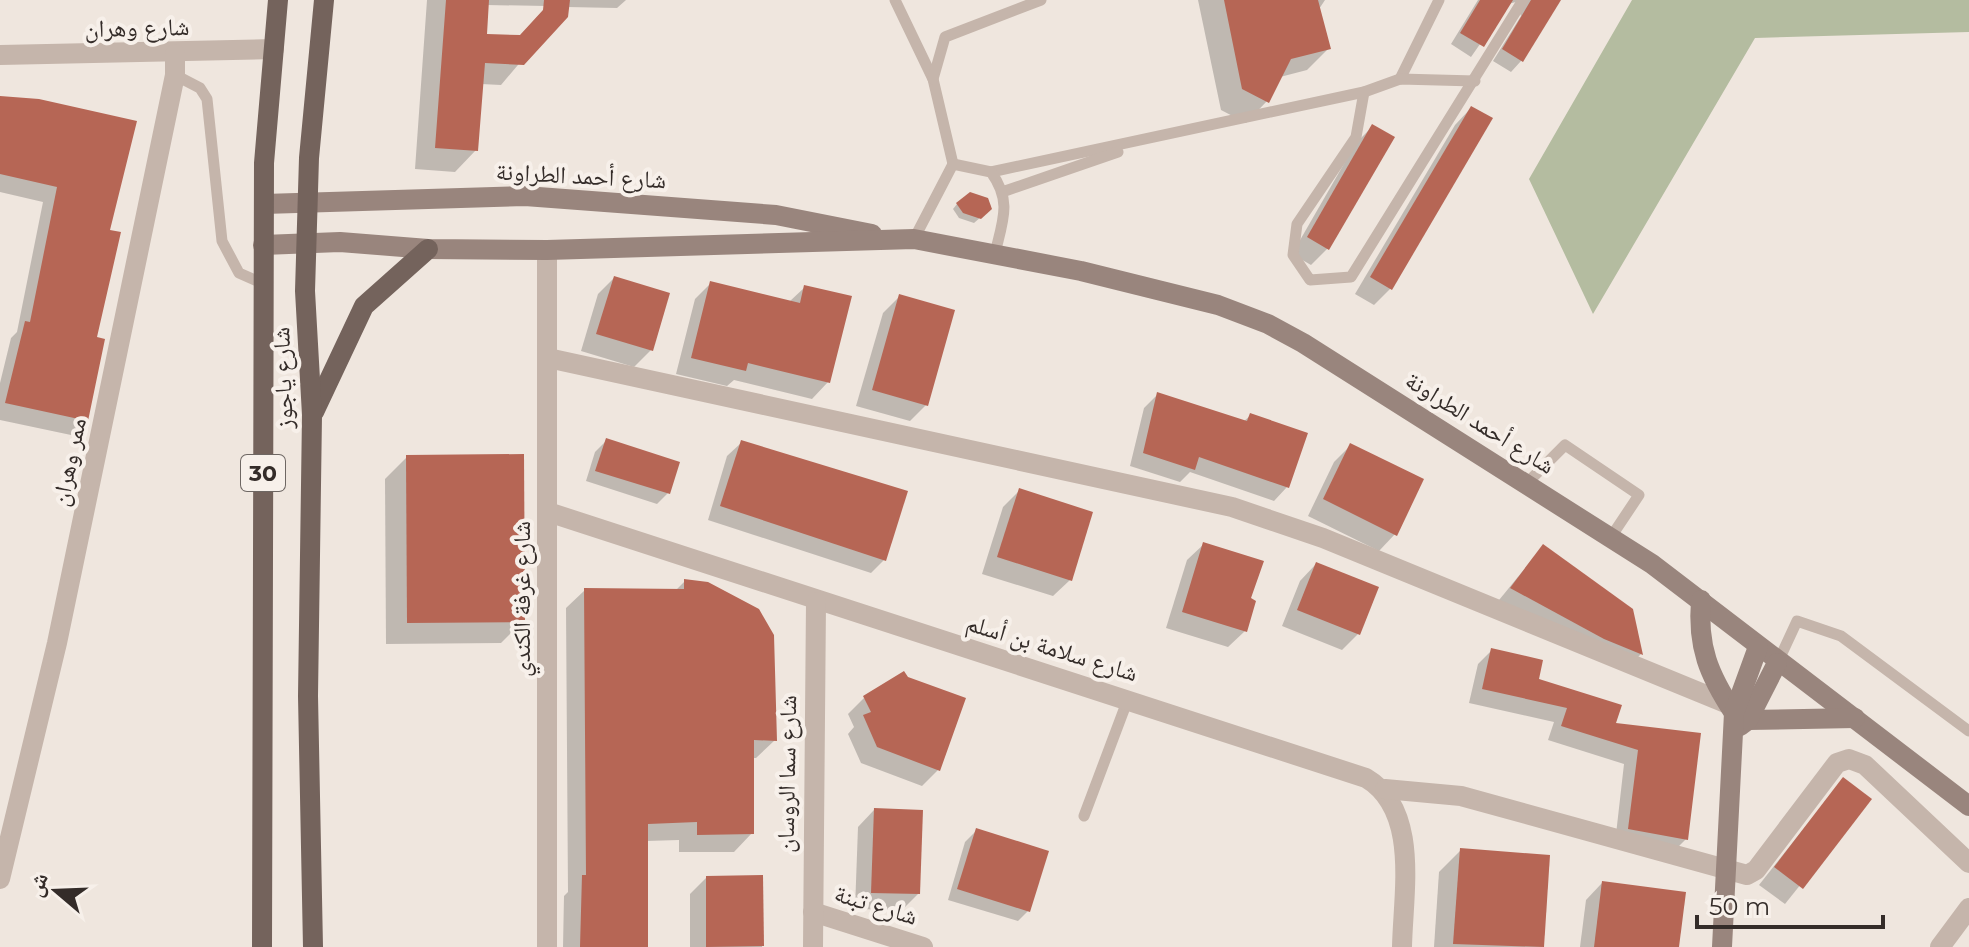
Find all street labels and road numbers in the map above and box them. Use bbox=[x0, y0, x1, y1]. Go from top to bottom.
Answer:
street label: شارع وهران bbox=[84, 12, 190, 44]
street label: شارع أحمد الطراونة bbox=[495, 157, 667, 195]
street label: شارع ياجوز bbox=[266, 327, 300, 430]
street label: شارع أحمد الطراونة bbox=[1400, 365, 1560, 481]
street label: ممر وهران bbox=[45, 415, 92, 509]
road number: 30 bbox=[241, 455, 285, 491]
street label: شارع غرفة الكندي bbox=[507, 521, 541, 677]
street label: شارع سلامة بن أسلم bbox=[962, 608, 1141, 689]
street label: شارع سما الروسان bbox=[771, 695, 803, 853]
street label: شارع تبنة bbox=[831, 878, 921, 932]

